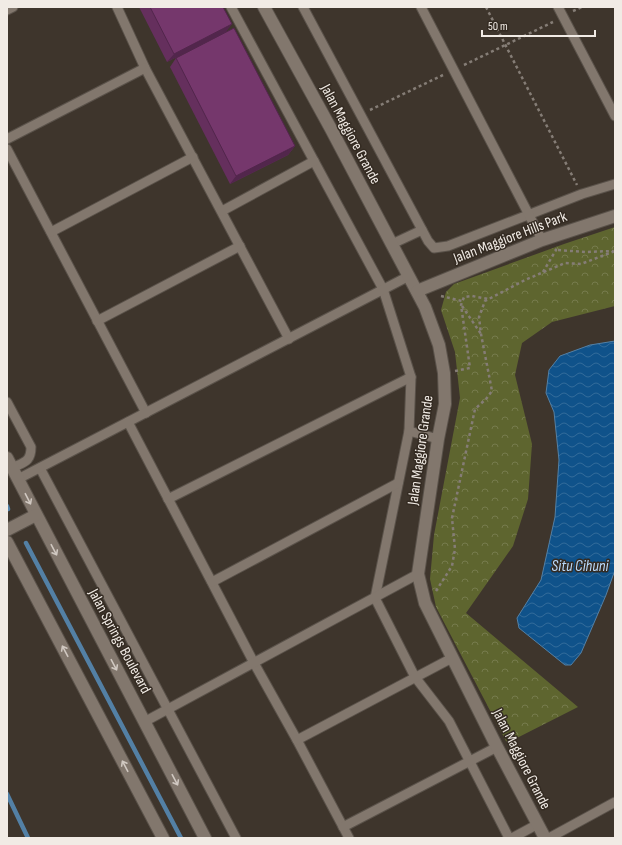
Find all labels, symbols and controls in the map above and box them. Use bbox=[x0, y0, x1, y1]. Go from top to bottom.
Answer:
scale bar bbox=[482, 12, 595, 38]
text: 50 m bbox=[488, 19, 508, 34]
street label: Jalan Maggiore Grande bbox=[316, 80, 385, 187]
street label: Jalan Maggiore Hills Park bbox=[450, 207, 570, 268]
street label: Jalan Maggiore Grande bbox=[403, 394, 438, 507]
one-way arrow bbox=[25, 493, 32, 505]
one-way arrow bbox=[51, 543, 59, 555]
water label: Situ Cihuni bbox=[552, 557, 610, 576]
street label: Jalan Springs Boulevard bbox=[84, 585, 155, 697]
one-way arrow bbox=[61, 646, 68, 658]
one-way arrow bbox=[111, 659, 119, 671]
street label: Jalan Maggiore Grande bbox=[488, 705, 555, 813]
one-way arrow bbox=[121, 761, 129, 773]
one-way arrow bbox=[171, 774, 179, 786]

